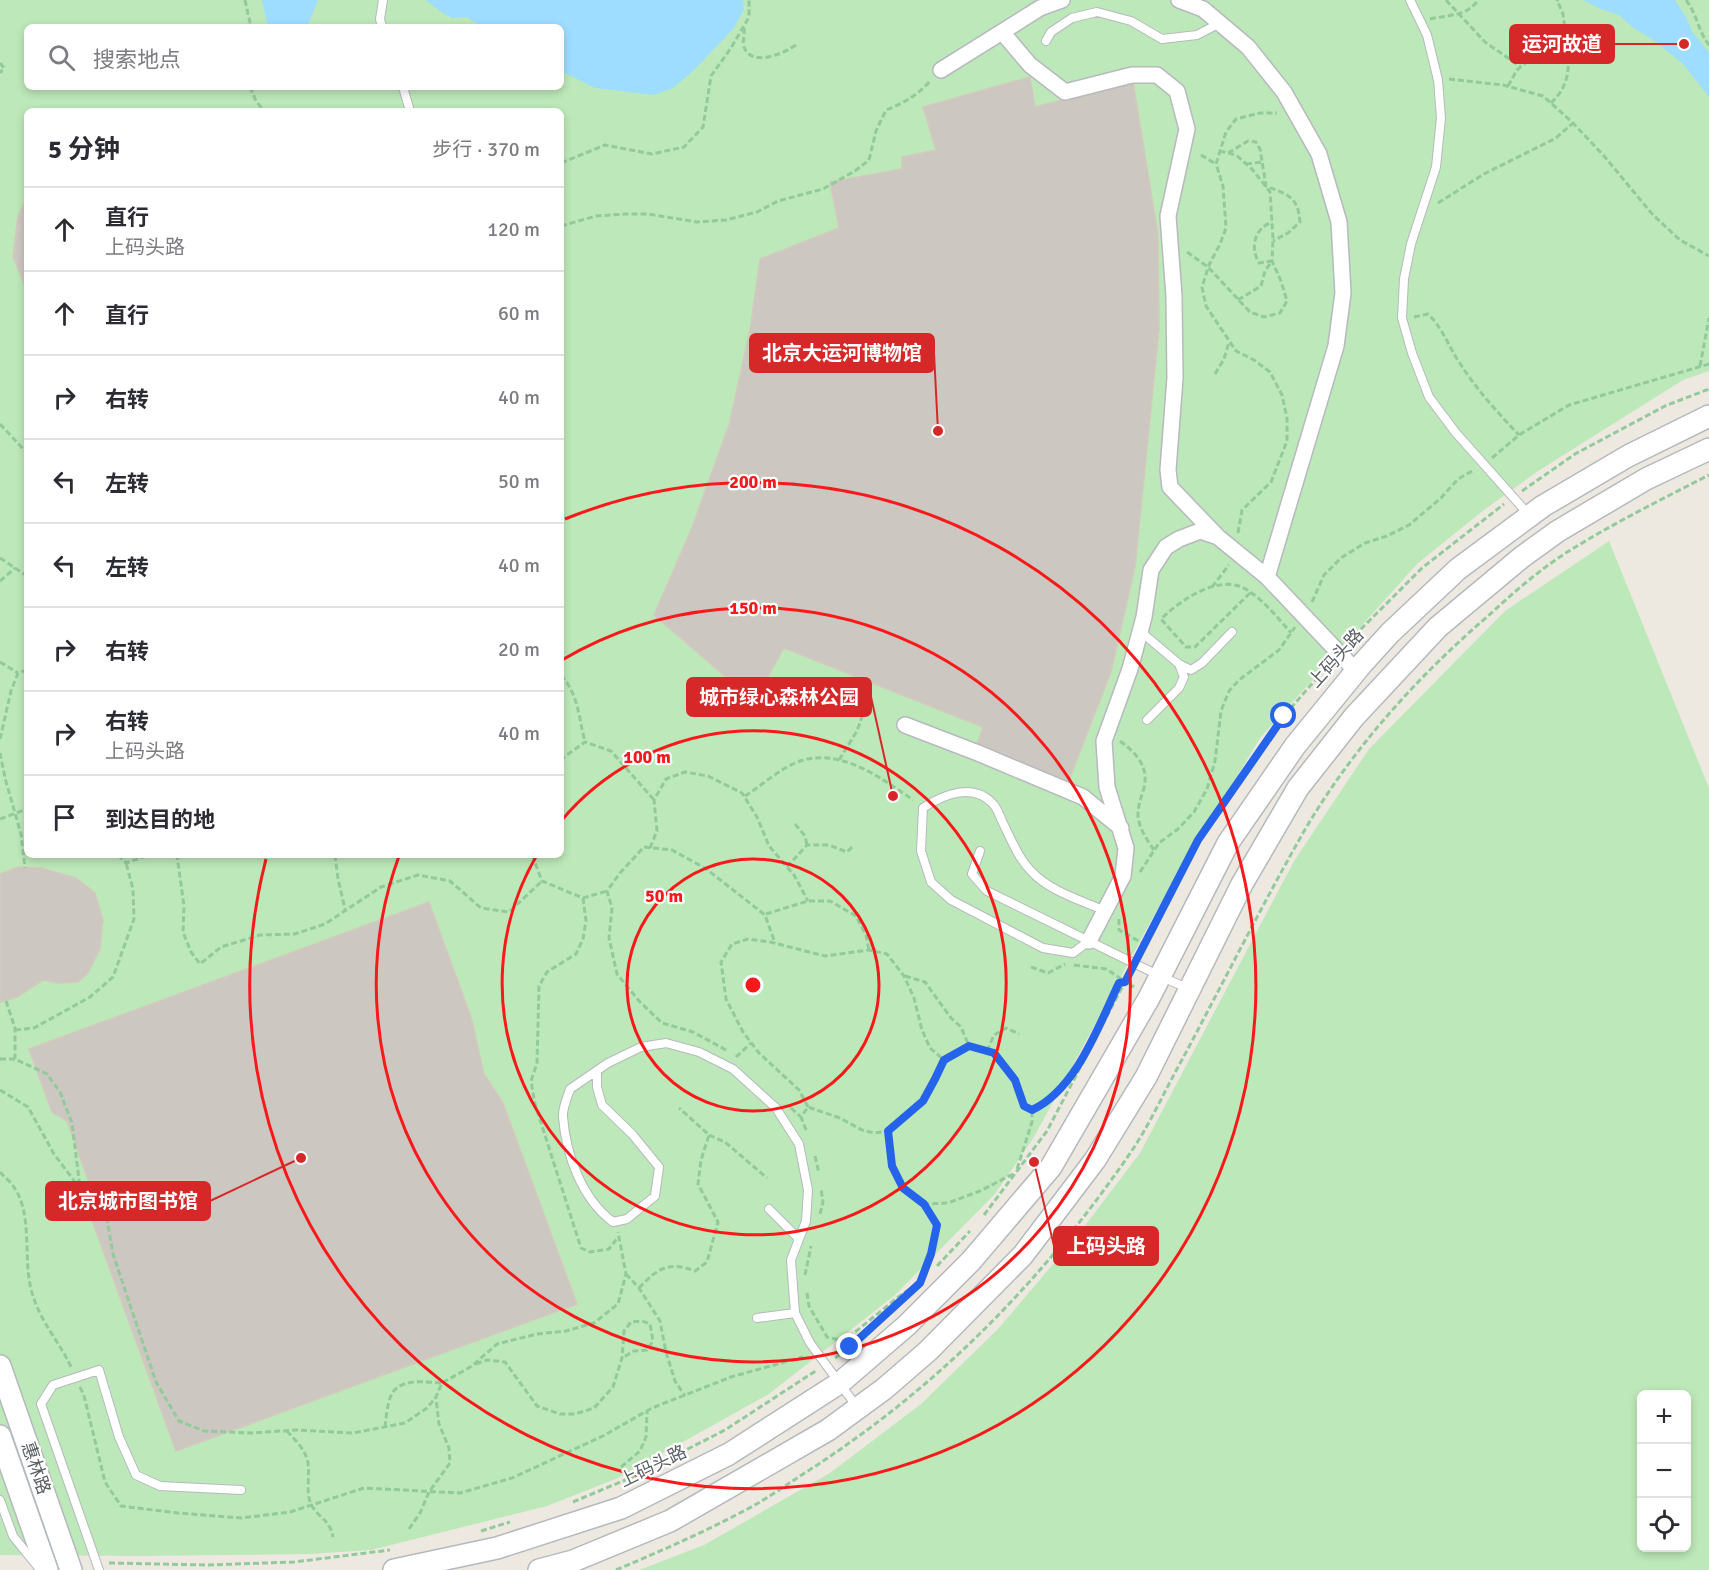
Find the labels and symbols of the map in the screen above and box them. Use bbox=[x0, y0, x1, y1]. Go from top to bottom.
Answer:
callout: 运河故道 bbox=[1510, 25, 1614, 63]
text: 运河故道 bbox=[1522, 32, 1602, 57]
callout: 北京大运河博物馆 bbox=[750, 334, 934, 372]
text: 北京大运河博物馆 bbox=[762, 341, 922, 366]
text: 200 m bbox=[729, 471, 777, 493]
text: 150 m bbox=[729, 597, 777, 619]
street label: 上码头路 bbox=[1304, 624, 1368, 692]
callout: 城市绿心森林公园 bbox=[687, 678, 871, 716]
text: 城市绿心森林公园 bbox=[699, 685, 859, 710]
route start bbox=[1270, 702, 1296, 728]
text: 100 m bbox=[623, 746, 671, 768]
text: 50 m bbox=[645, 885, 683, 907]
centre of rings bbox=[743, 975, 763, 995]
callout: 北京城市图书馆 bbox=[46, 1182, 210, 1220]
text: 北京城市图书馆 bbox=[58, 1189, 198, 1214]
callout: 上码头路 bbox=[1054, 1227, 1158, 1265]
text: 上码头路 bbox=[1066, 1234, 1146, 1259]
route end bbox=[836, 1333, 862, 1359]
street label: 惠林路 bbox=[17, 1439, 55, 1497]
street label: 上码头路 bbox=[616, 1440, 690, 1492]

